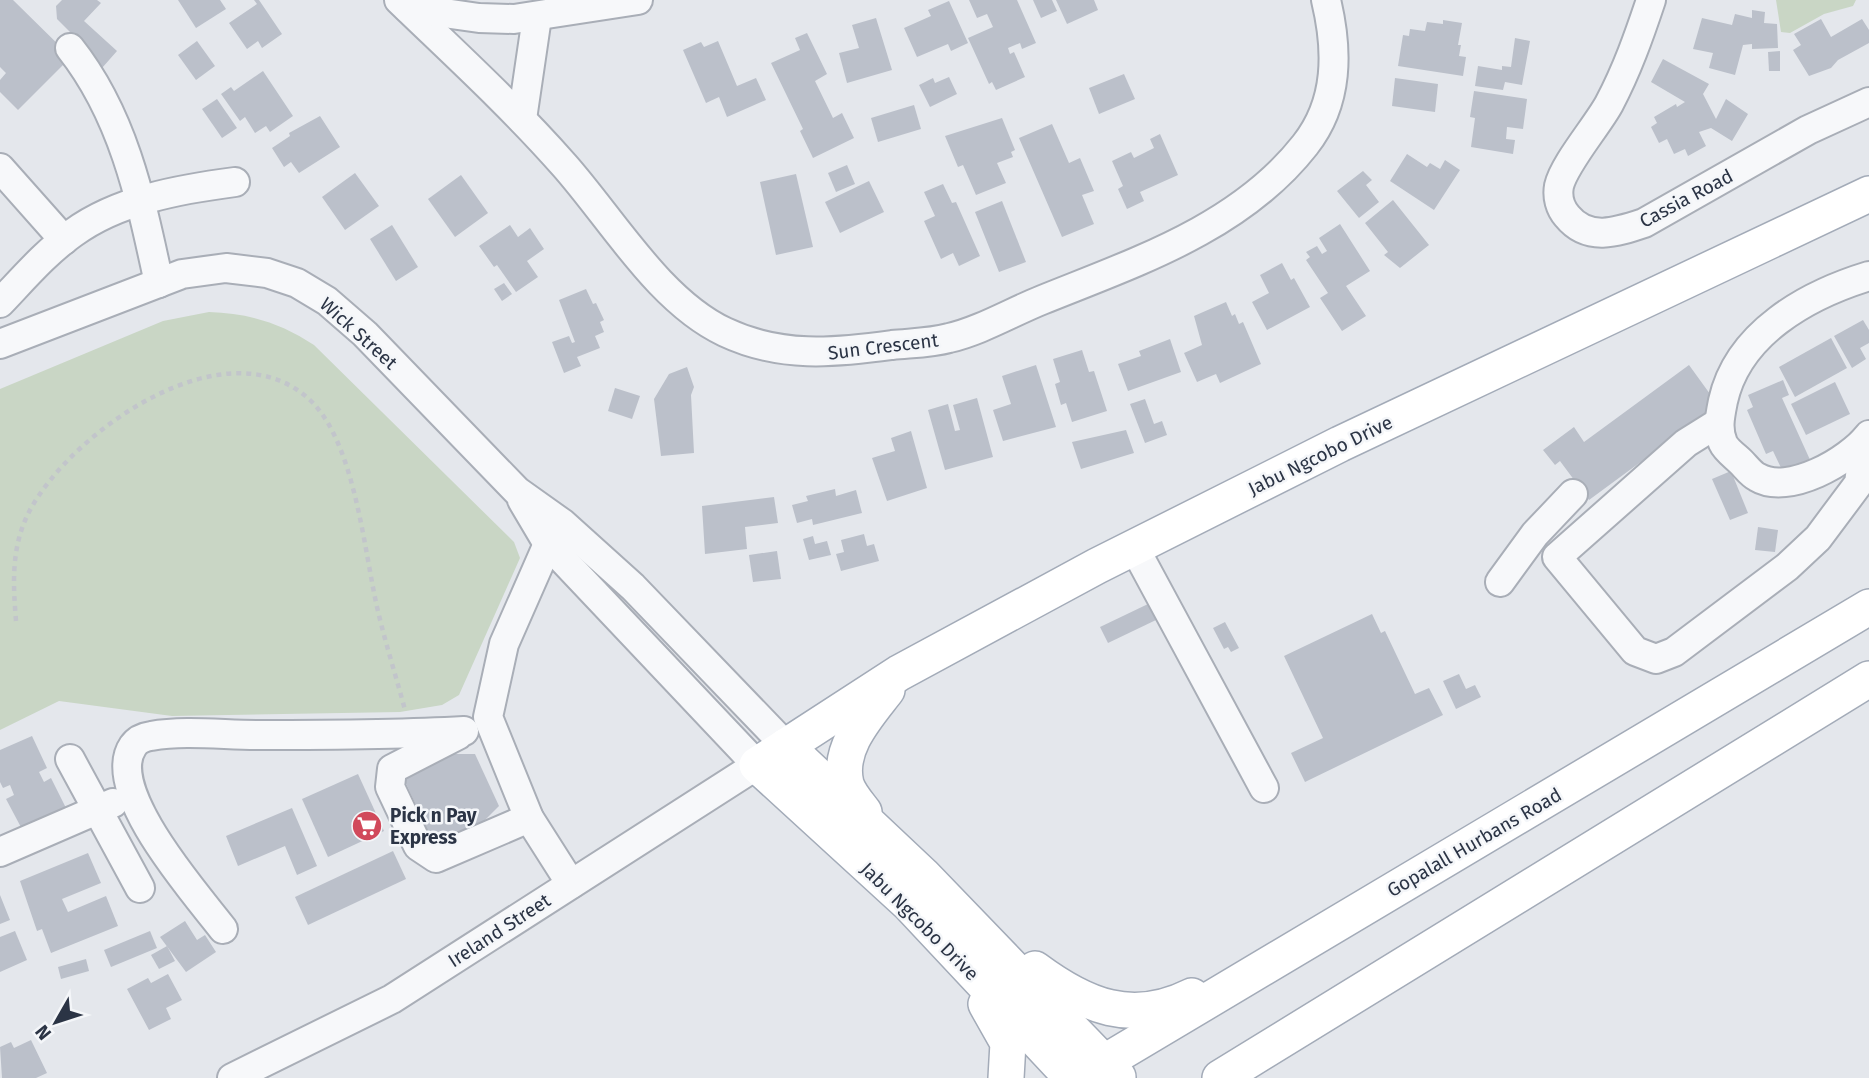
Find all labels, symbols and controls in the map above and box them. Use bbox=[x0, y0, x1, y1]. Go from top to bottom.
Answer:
street label: Cassia Road bbox=[1635, 164, 1737, 233]
street label: Wick Street bbox=[315, 293, 402, 374]
street label: Sun Crescent bbox=[827, 328, 940, 365]
street label: Jabu Ngcobo Drive bbox=[1244, 411, 1396, 500]
street label: Gopalall Hurbans Road bbox=[1383, 783, 1566, 902]
place label: Pick n Pay Express bbox=[390, 804, 477, 849]
supermarket icon: Pick n Pay Express bbox=[350, 809, 384, 843]
street label: Jabu Ngcobo Drive bbox=[856, 857, 984, 985]
street label: Ireland Street bbox=[444, 889, 555, 972]
north arrow bbox=[21, 987, 91, 1057]
text: N bbox=[30, 1020, 56, 1045]

